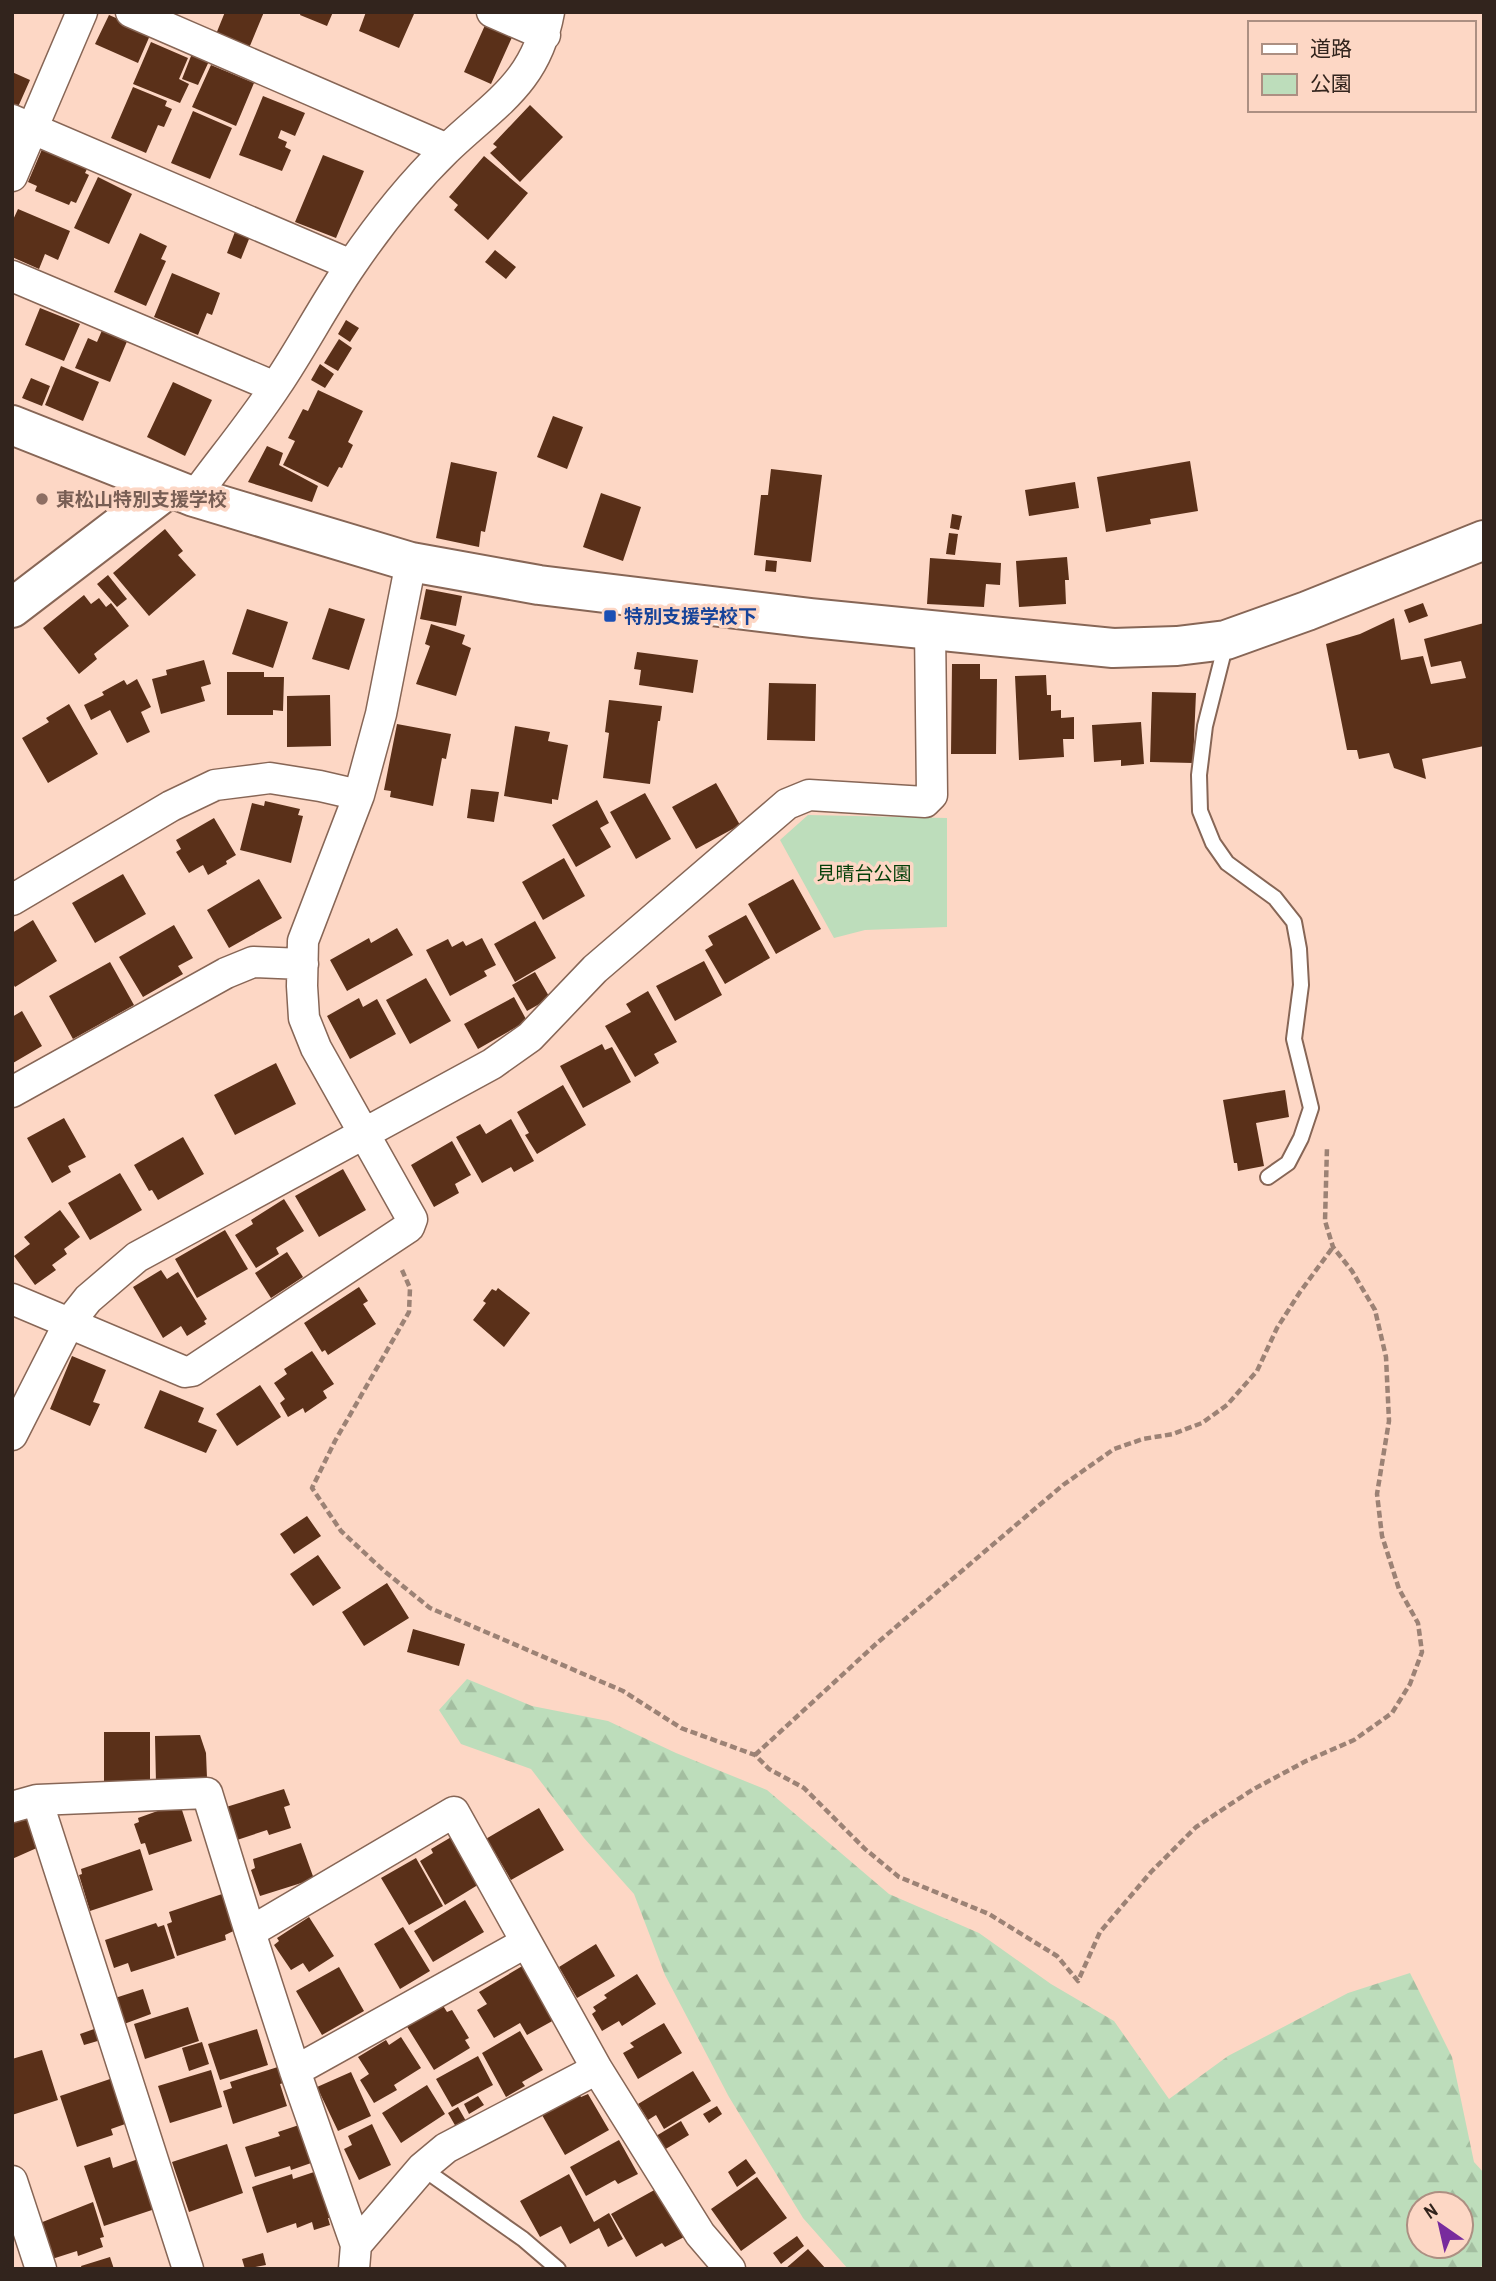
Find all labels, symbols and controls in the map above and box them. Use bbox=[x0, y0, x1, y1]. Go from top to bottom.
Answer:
legend bbox=[1248, 21, 1475, 112]
text: 道路 bbox=[1310, 34, 1352, 63]
text: 公園 bbox=[1310, 69, 1352, 98]
place label: 東松山特別支援学校 bbox=[56, 486, 227, 512]
marker: 東松山特別支援学校 bbox=[34, 491, 50, 507]
place label: 特別支援学校下 bbox=[624, 603, 757, 629]
marker: 特別支援学校下 bbox=[602, 608, 618, 624]
park label: 見晴台公園 bbox=[816, 860, 912, 886]
north arrow bbox=[1405, 2190, 1475, 2260]
text: N bbox=[1419, 2197, 1442, 2225]

